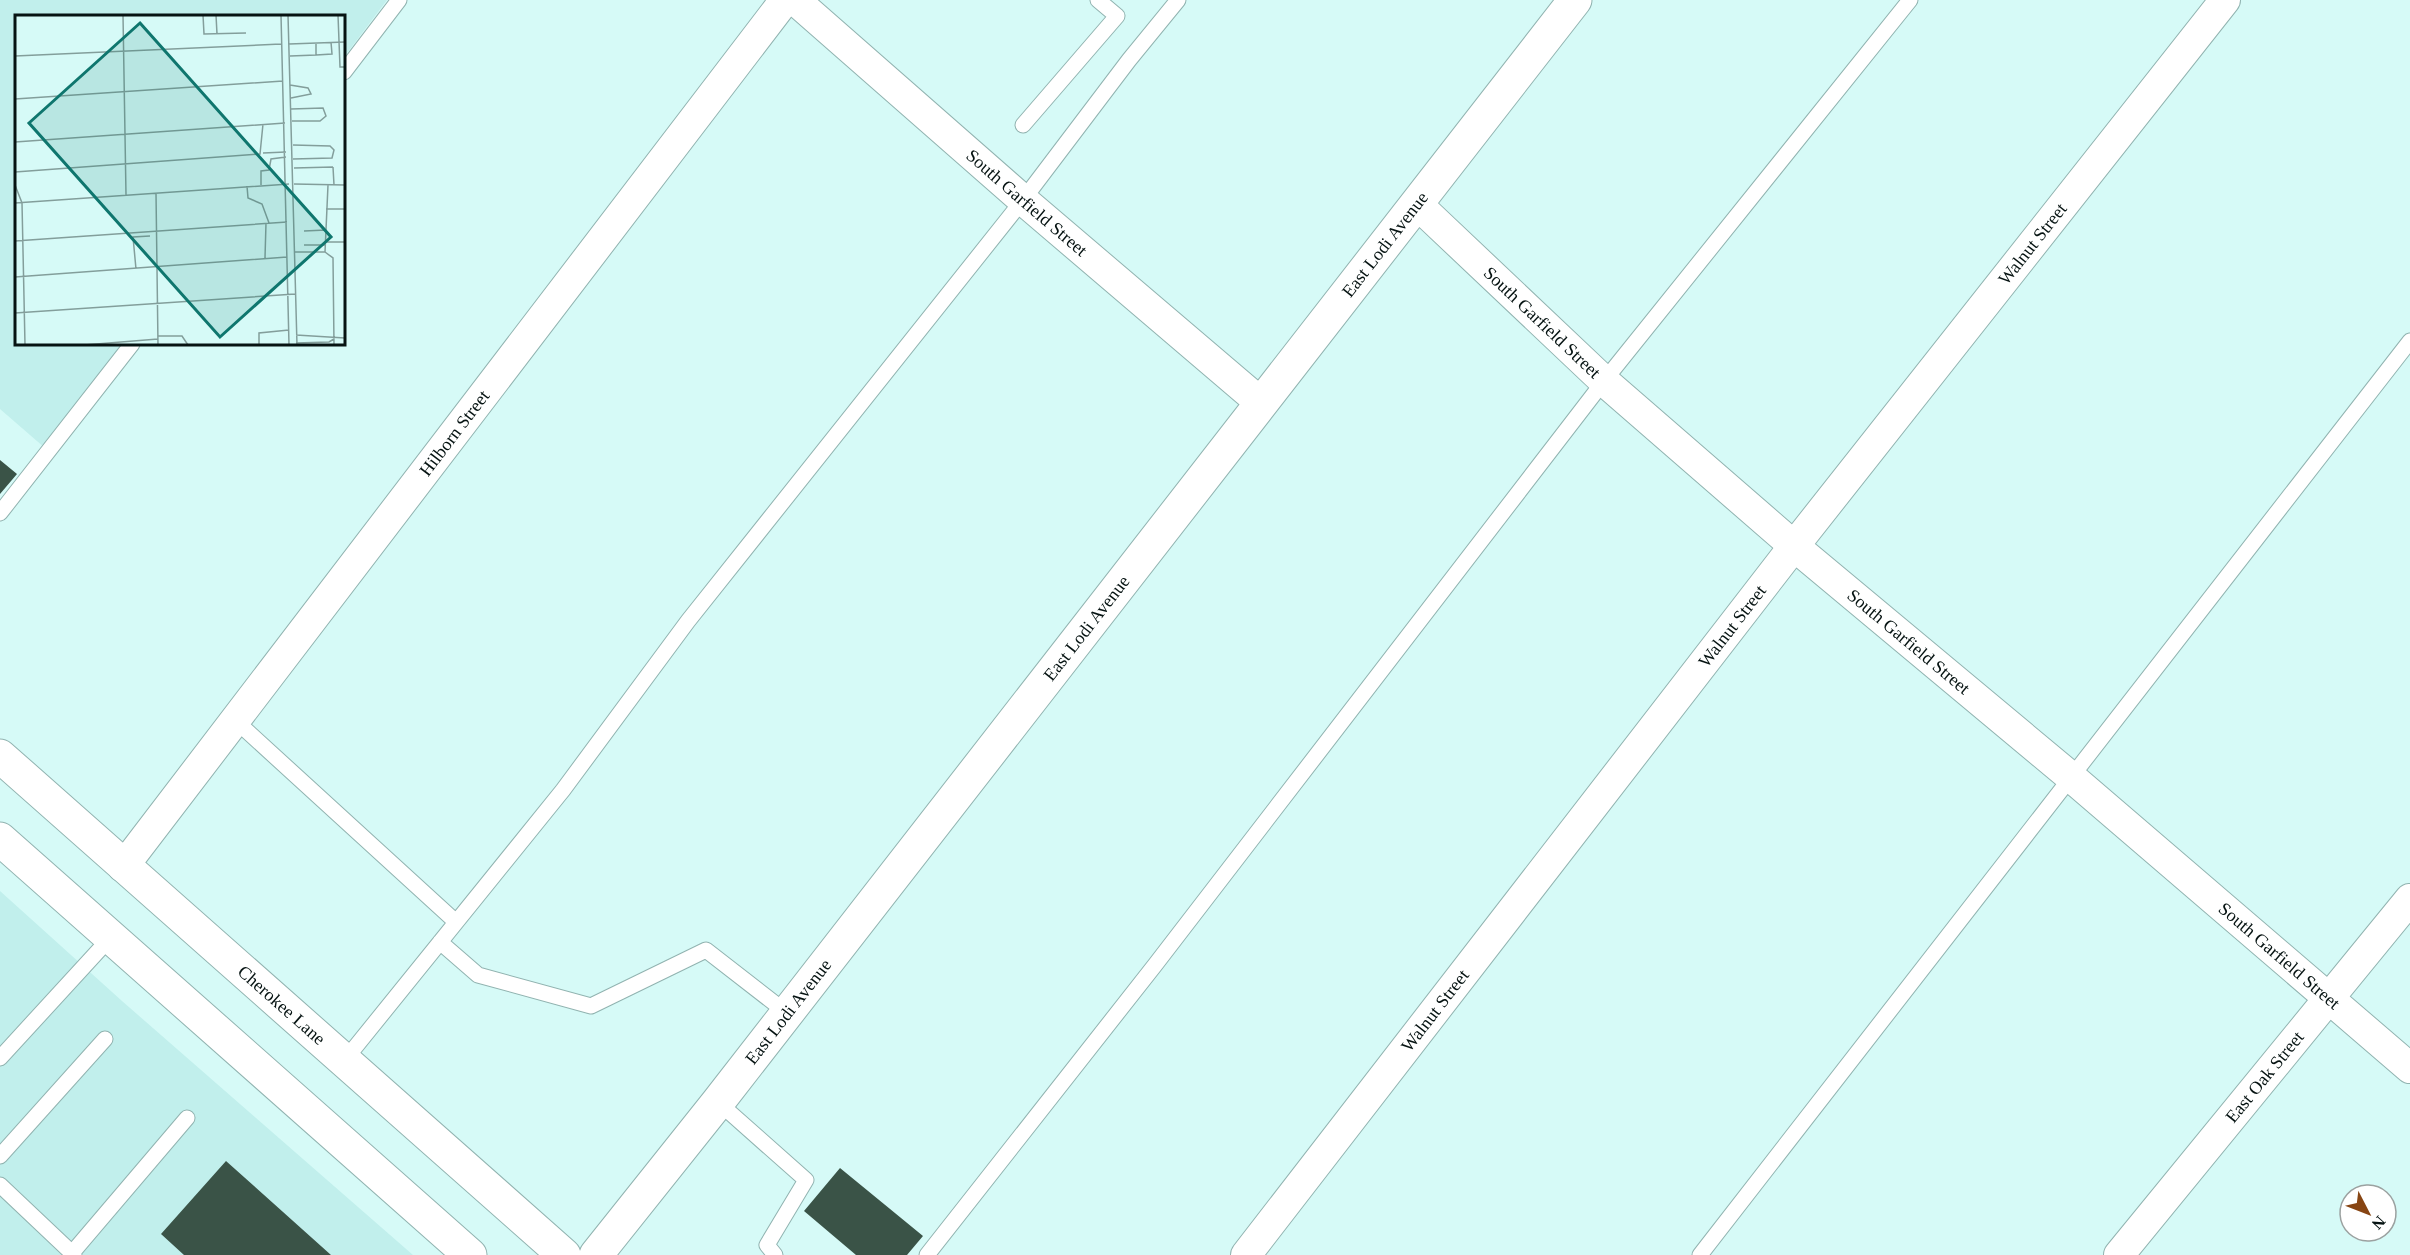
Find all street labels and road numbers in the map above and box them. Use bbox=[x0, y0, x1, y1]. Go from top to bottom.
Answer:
street label: South Garfield Street bbox=[962, 145, 1091, 260]
street label: East Lodi Avenue bbox=[1338, 188, 1432, 301]
street label: Walnut Street bbox=[1994, 199, 2071, 289]
street label: South Garfield Street bbox=[1480, 263, 1605, 382]
street label: Hilborn Street bbox=[415, 386, 493, 480]
street label: East Lodi Avenue bbox=[1039, 572, 1134, 685]
street label: Walnut Street bbox=[1694, 581, 1770, 671]
street label: South Garfield Street bbox=[1843, 585, 1974, 698]
street label: South Garfield Street bbox=[2215, 898, 2344, 1013]
street label: East Lodi Avenue bbox=[741, 955, 835, 1068]
street label: Cherokee Lane bbox=[234, 961, 329, 1049]
street label: Walnut Street bbox=[1397, 966, 1473, 1055]
street label: East Oak Street bbox=[2221, 1027, 2308, 1127]

